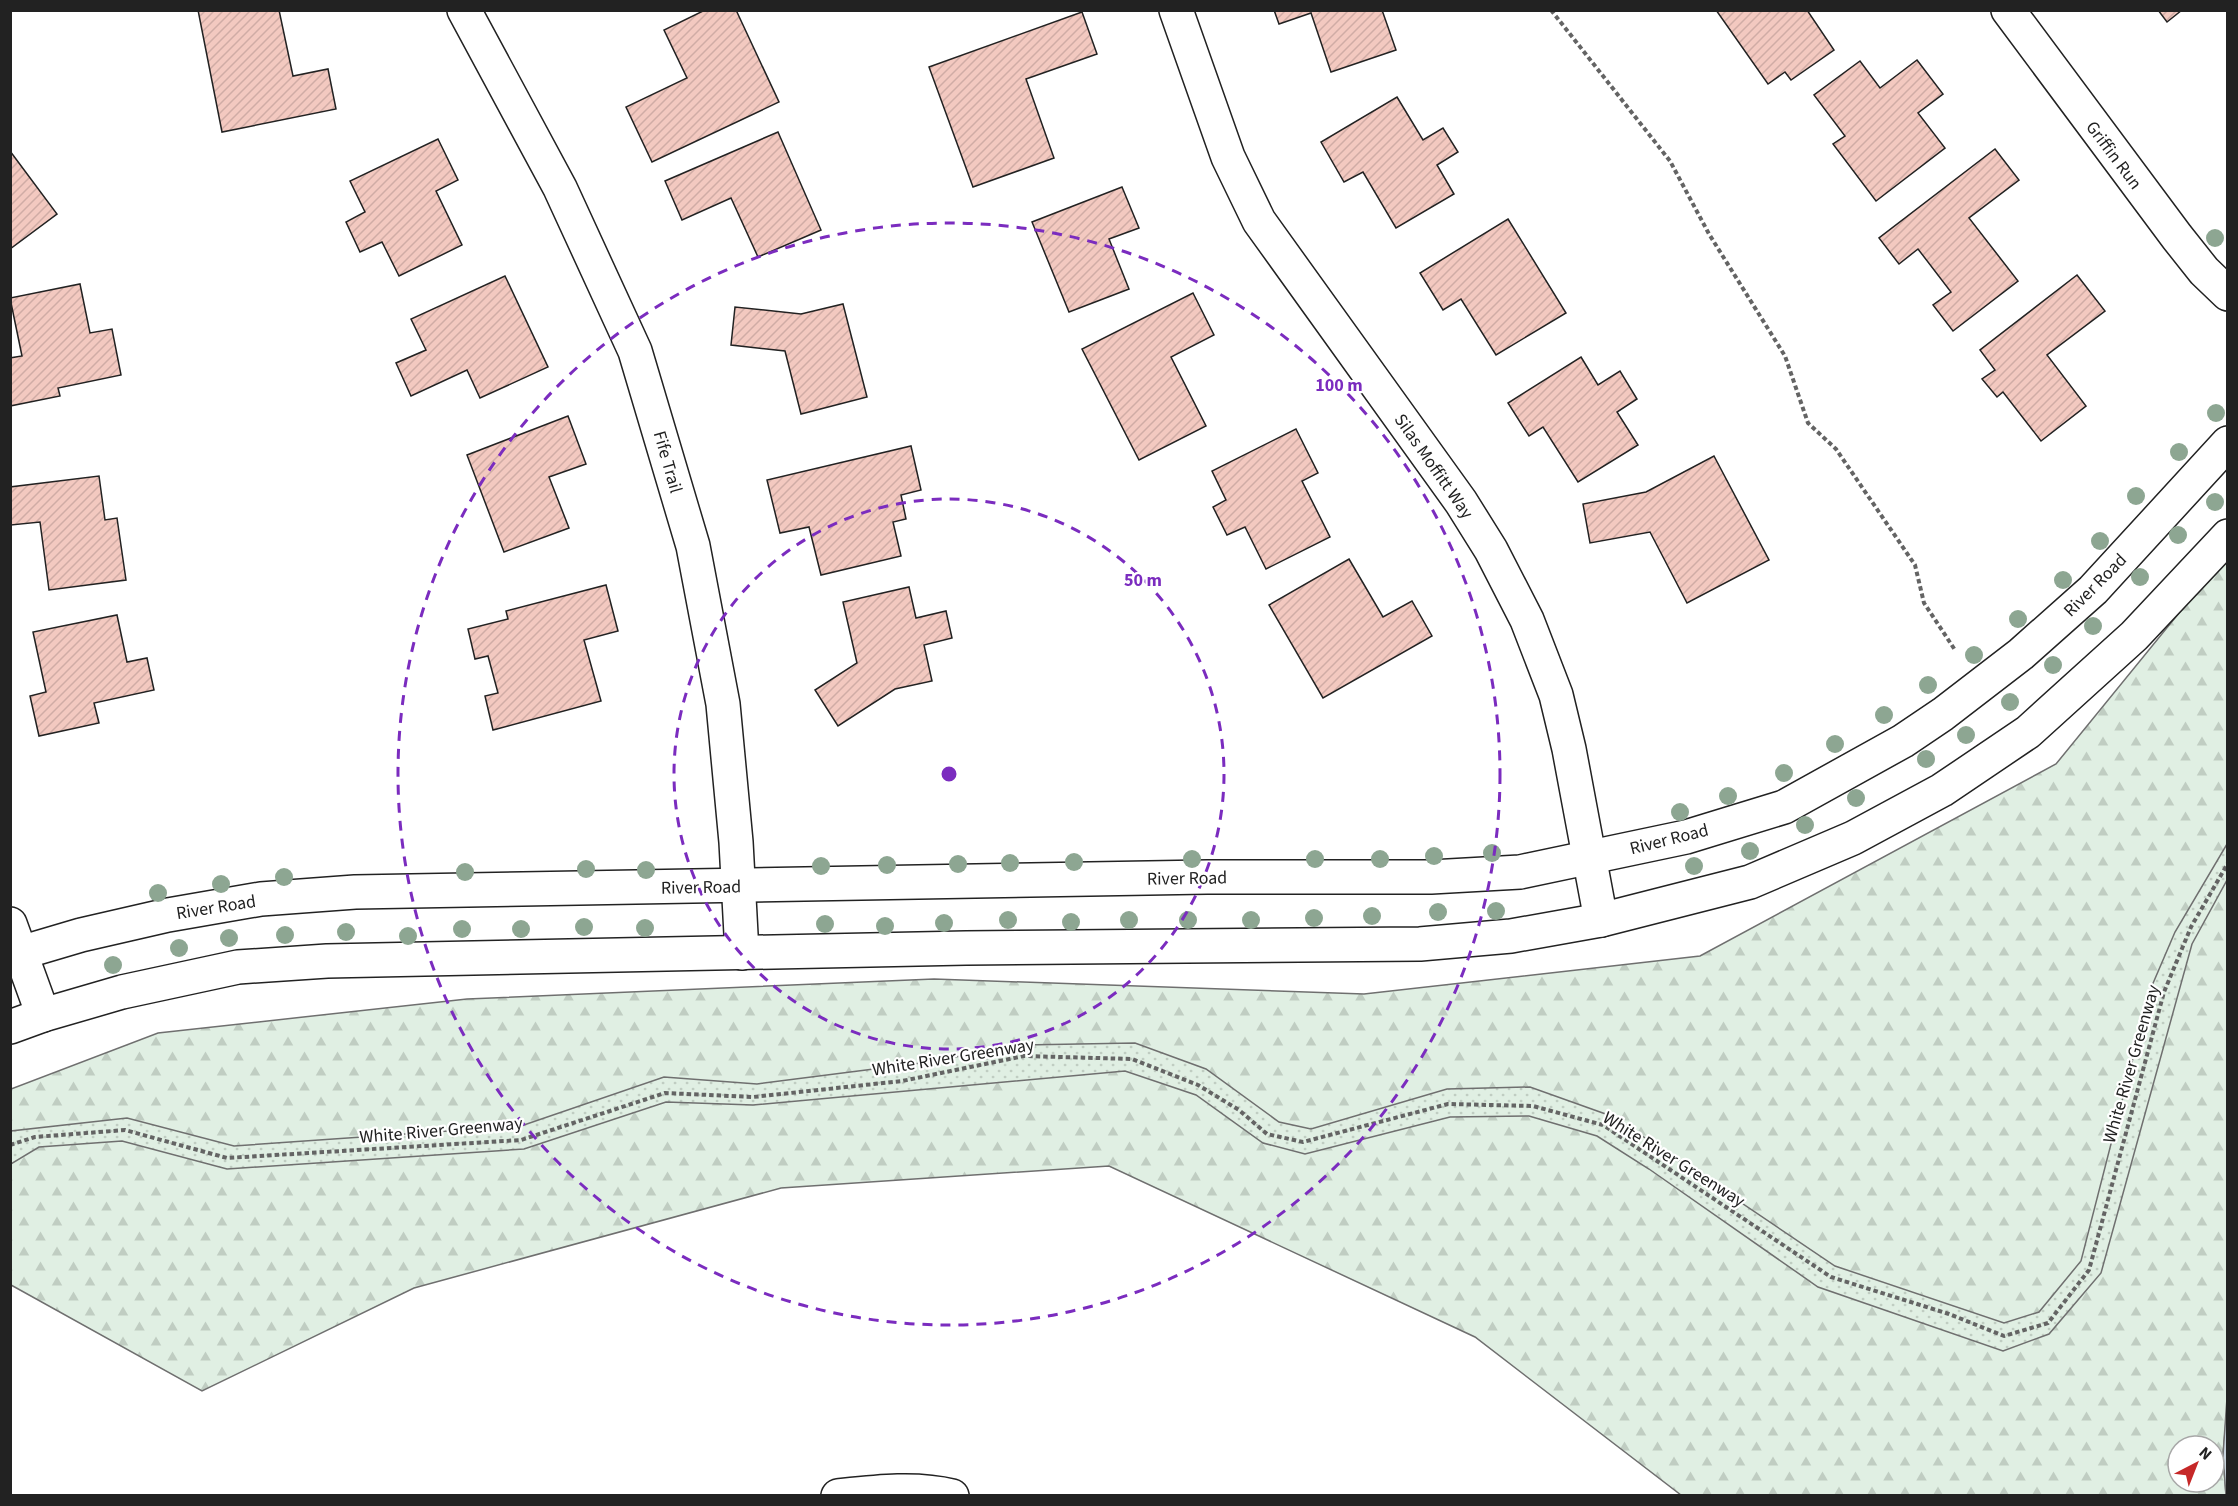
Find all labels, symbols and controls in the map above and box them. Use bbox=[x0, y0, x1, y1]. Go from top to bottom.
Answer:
street label: Griffin Run bbox=[2080, 116, 2148, 195]
text: 100 m bbox=[1315, 373, 1363, 398]
street label: Silas Moffitt Way bbox=[1388, 409, 1480, 524]
street label: Fife Trail bbox=[647, 428, 688, 496]
street label: River Road bbox=[2058, 548, 2133, 623]
text: 50 m bbox=[1124, 568, 1162, 593]
centre of rings bbox=[939, 764, 959, 784]
street label: River Road bbox=[1627, 818, 1711, 861]
street label: River Road bbox=[1147, 865, 1227, 892]
street label: River Road bbox=[661, 874, 741, 901]
street label: River Road bbox=[174, 889, 258, 926]
street label: White River Greenway bbox=[2097, 981, 2166, 1146]
street label: White River Greenway bbox=[870, 1032, 1036, 1083]
street label: White River Greenway bbox=[1598, 1105, 1750, 1214]
street label: White River Greenway bbox=[358, 1111, 524, 1150]
north arrow bbox=[2166, 1434, 2226, 1494]
text: N bbox=[2194, 1442, 2217, 1465]

